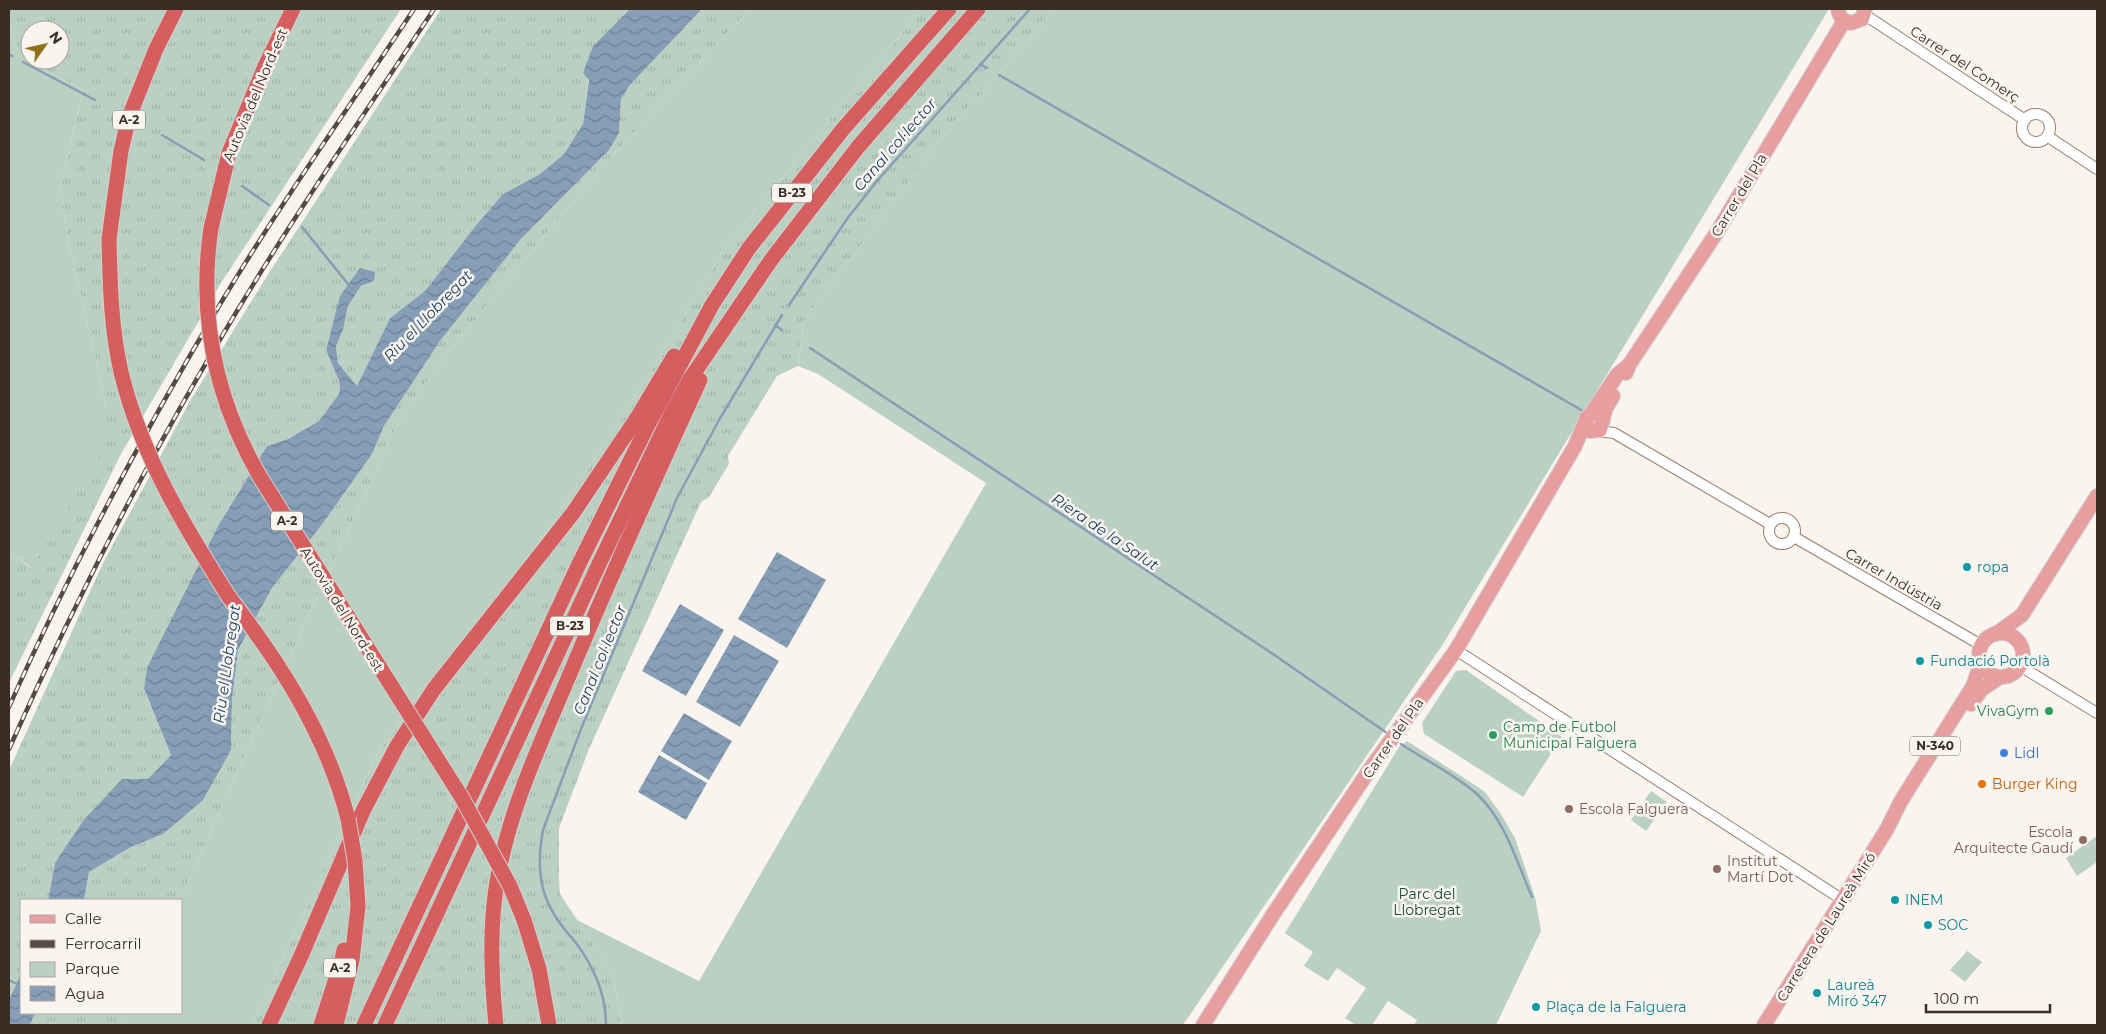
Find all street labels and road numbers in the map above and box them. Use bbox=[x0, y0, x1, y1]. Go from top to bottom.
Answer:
street label: Carrer del Comerç bbox=[1907, 22, 2023, 106]
street label: Autovia del Nord-est bbox=[219, 25, 291, 165]
road number: A-2 bbox=[113, 110, 145, 130]
street label: Carrer del Pla bbox=[1707, 150, 1771, 240]
road number: B-23 bbox=[772, 184, 812, 202]
road number: A-2 bbox=[271, 512, 303, 530]
street label: Autovia del Nord-est bbox=[296, 543, 388, 675]
street label: Carrer Indústria bbox=[1842, 544, 1946, 614]
road number: B-23 bbox=[550, 616, 590, 636]
street label: Carrer del Pla bbox=[1359, 694, 1427, 782]
road number: N-340 bbox=[1910, 736, 1960, 756]
street label: Carretera de Laureà Miró bbox=[1773, 849, 1880, 1005]
road number: A-2 bbox=[324, 958, 356, 978]

